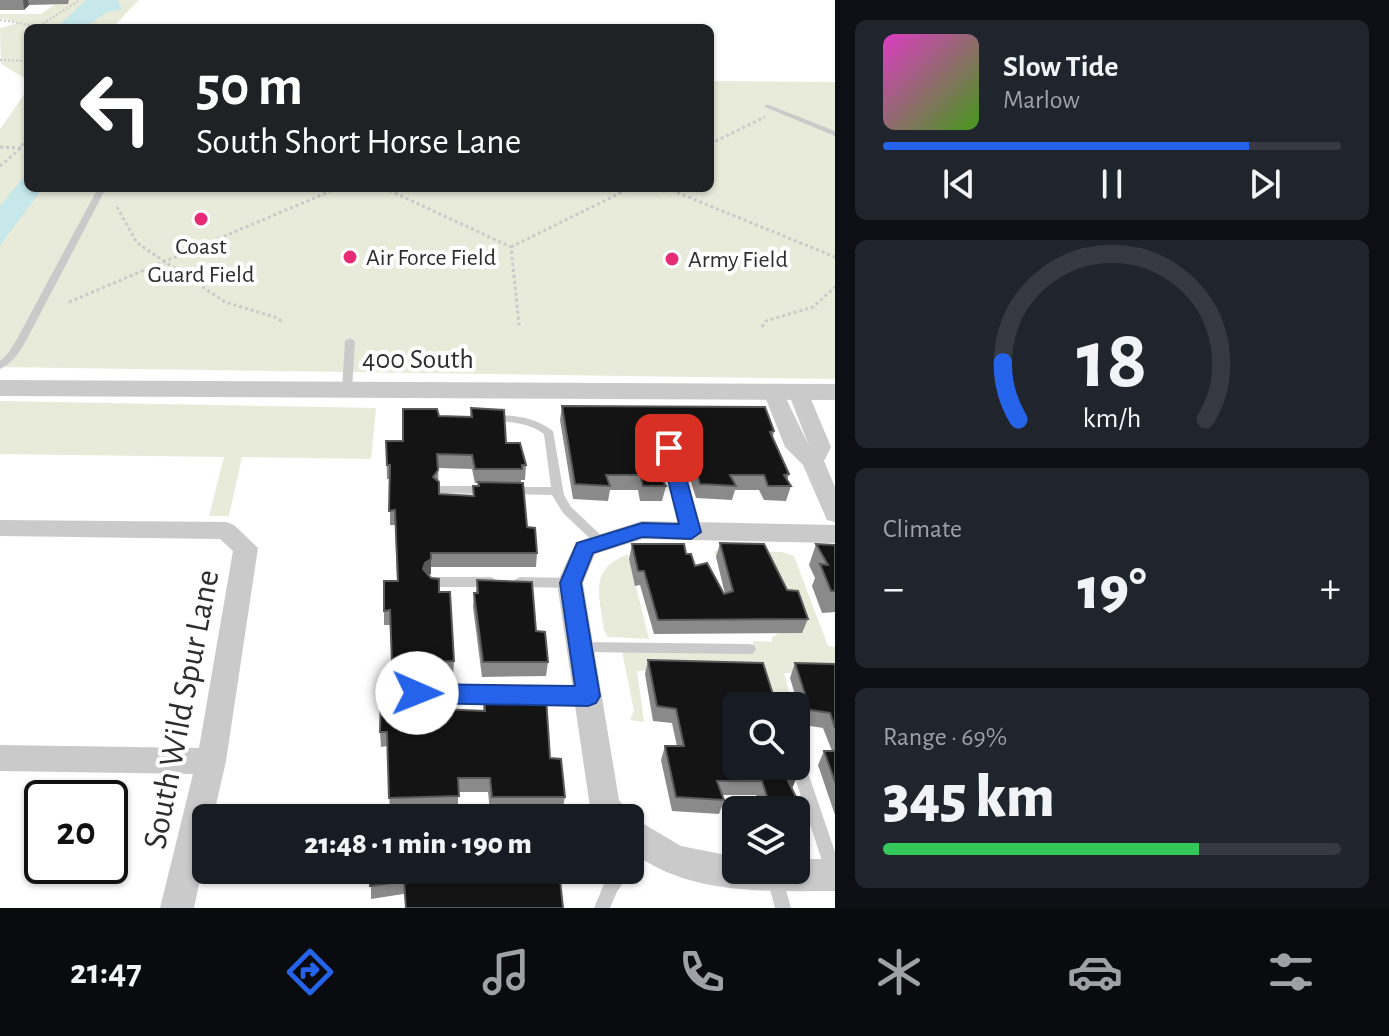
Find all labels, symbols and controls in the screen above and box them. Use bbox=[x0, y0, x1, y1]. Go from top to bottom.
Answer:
text: Slow Tide bbox=[1003, 52, 1118, 82]
icon: left bbox=[64, 56, 168, 160]
text: 50 m bbox=[196, 59, 303, 115]
text: Marlow bbox=[1003, 87, 1080, 113]
text: South Short Horse Lane bbox=[196, 124, 521, 160]
icon: previous bbox=[937, 162, 981, 206]
icon: pause bbox=[1090, 162, 1134, 206]
icon: next bbox=[1243, 162, 1287, 206]
marker: Coast Guard Field bbox=[192, 210, 210, 228]
place label: Coast Guard Field bbox=[148, 235, 254, 287]
place label: Air Force Field bbox=[366, 246, 496, 270]
marker: Air Force Field bbox=[341, 248, 359, 266]
place label: Army Field bbox=[688, 248, 788, 272]
marker: Army Field bbox=[663, 250, 681, 268]
text: 18 bbox=[1077, 319, 1147, 403]
street label: 400 South bbox=[362, 346, 474, 374]
text: km/h bbox=[1083, 404, 1141, 433]
pin bbox=[635, 414, 703, 482]
icon: arrive bbox=[647, 426, 691, 470]
text: Climate bbox=[883, 516, 962, 542]
text: 19° bbox=[1078, 560, 1146, 620]
street label: South Wild Spur Lane bbox=[138, 567, 226, 852]
text: − bbox=[883, 567, 904, 611]
text: + bbox=[1320, 567, 1341, 611]
position arrow bbox=[375, 651, 459, 735]
map controls bbox=[722, 692, 810, 884]
button: search bbox=[722, 692, 810, 780]
text: Range · 69% bbox=[883, 724, 1007, 750]
text: 345 km bbox=[883, 768, 1055, 828]
speed limit sign: 20 bbox=[24, 780, 128, 884]
button: layers bbox=[722, 796, 810, 884]
text: 21:48 · 1 min · 190 m bbox=[304, 829, 532, 859]
icon: directions bbox=[282, 944, 338, 1000]
icon: music bbox=[478, 944, 534, 1000]
icon: phone bbox=[674, 944, 730, 1000]
icon: climate bbox=[871, 944, 927, 1000]
icon: car bbox=[1067, 944, 1123, 1000]
icon: filters bbox=[1263, 944, 1319, 1000]
text: 21:47 bbox=[70, 954, 142, 990]

